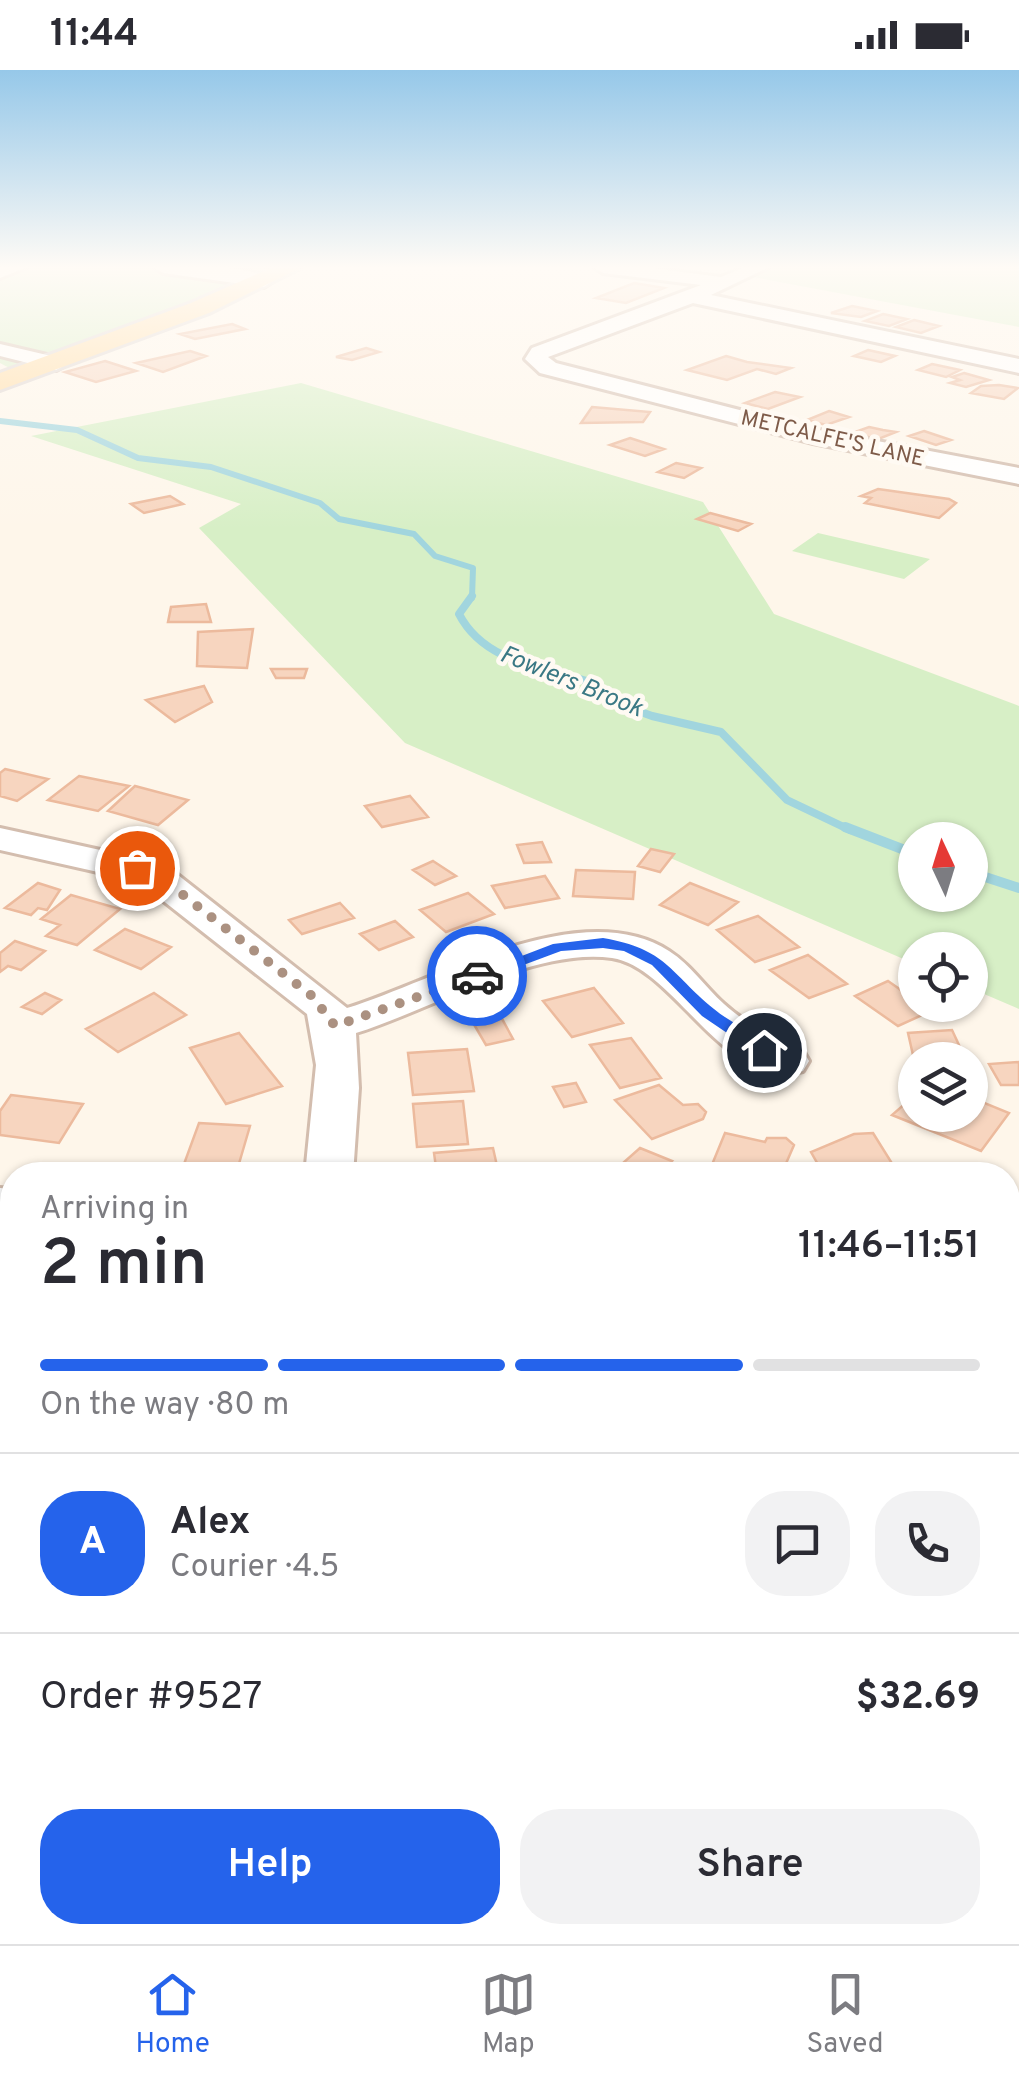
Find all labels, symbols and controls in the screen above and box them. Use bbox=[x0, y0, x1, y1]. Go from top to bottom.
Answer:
text: 11:44 bbox=[50, 11, 138, 60]
street label: METCALFE'S LANE bbox=[738, 405, 927, 474]
water label: Fowlers Brook bbox=[495, 640, 648, 726]
north arrow bbox=[898, 822, 988, 912]
map controls bbox=[898, 822, 988, 1132]
pin bbox=[95, 826, 180, 911]
icon: bag bbox=[110, 841, 165, 896]
courier bbox=[427, 926, 527, 1026]
button: locate bbox=[898, 932, 988, 1022]
icon: car bbox=[450, 949, 505, 1004]
pin bbox=[722, 1008, 807, 1093]
icon: home bbox=[737, 1023, 792, 1078]
button: layers bbox=[898, 1042, 988, 1132]
text: Arriving in bbox=[40, 1190, 189, 1230]
text: 11:46–11:51 bbox=[798, 1223, 980, 1272]
text: 2 min bbox=[40, 1226, 208, 1308]
text: On the way · 80 m bbox=[40, 1386, 289, 1426]
button: chat bbox=[745, 1491, 850, 1596]
button: phone bbox=[875, 1491, 980, 1596]
text: Alex bbox=[170, 1499, 250, 1548]
text: A bbox=[79, 1519, 106, 1568]
text: Courier · 4.5 bbox=[170, 1548, 339, 1588]
text: Order #9527 bbox=[40, 1674, 262, 1723]
text: $32.69 bbox=[856, 1674, 980, 1723]
button: Help bbox=[40, 1809, 500, 1924]
button: Share bbox=[520, 1809, 980, 1924]
tab: Home bbox=[135, 1967, 210, 2063]
tab: Map bbox=[481, 1967, 536, 2063]
tab: Saved bbox=[807, 1967, 884, 2063]

